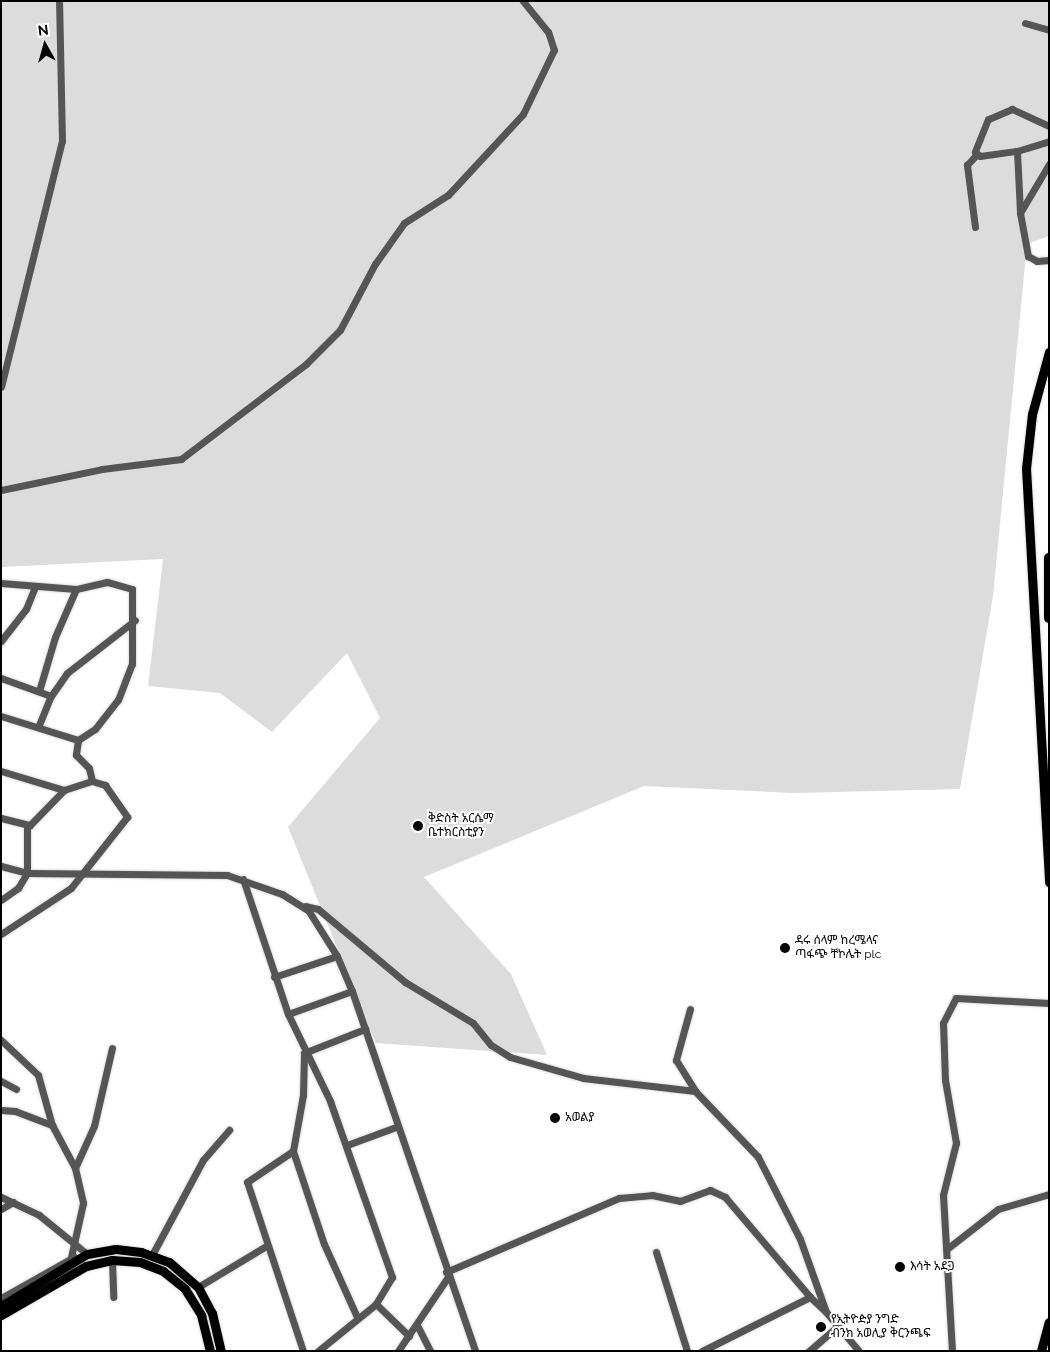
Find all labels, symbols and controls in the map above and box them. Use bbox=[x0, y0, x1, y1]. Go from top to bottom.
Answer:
north arrow bbox=[20, 20, 70, 70]
text: N bbox=[37, 22, 49, 39]
place label: ቅድስት አርሴማ ቤተክርስቲያን bbox=[428, 812, 494, 840]
marker: ቅድስት አርሴማ ቤተክርስቲያን bbox=[412, 820, 424, 832]
place label: ዳሩ ሰላም ከረሜላና ጣፋጭ ቸኮሌት plc bbox=[795, 934, 881, 962]
marker: ዳሩ ሰላም ከረሜላና ጣፋጭ ቸኮሌት plc bbox=[779, 942, 791, 954]
place label: አወልያ bbox=[565, 1111, 594, 1125]
marker: አወልያ bbox=[549, 1112, 561, 1124]
place label: እሳት አደጋ bbox=[910, 1260, 955, 1274]
marker: እሳት አደጋ bbox=[894, 1261, 906, 1273]
place label: የኢትዮዽያ ንግድ ብንክ አወሊያ ቅርንጫፍ bbox=[831, 1313, 930, 1341]
marker: የኢትዮዽያ ንግድ ብንክ አወሊያ ቅርንጫፍ bbox=[815, 1321, 827, 1333]

